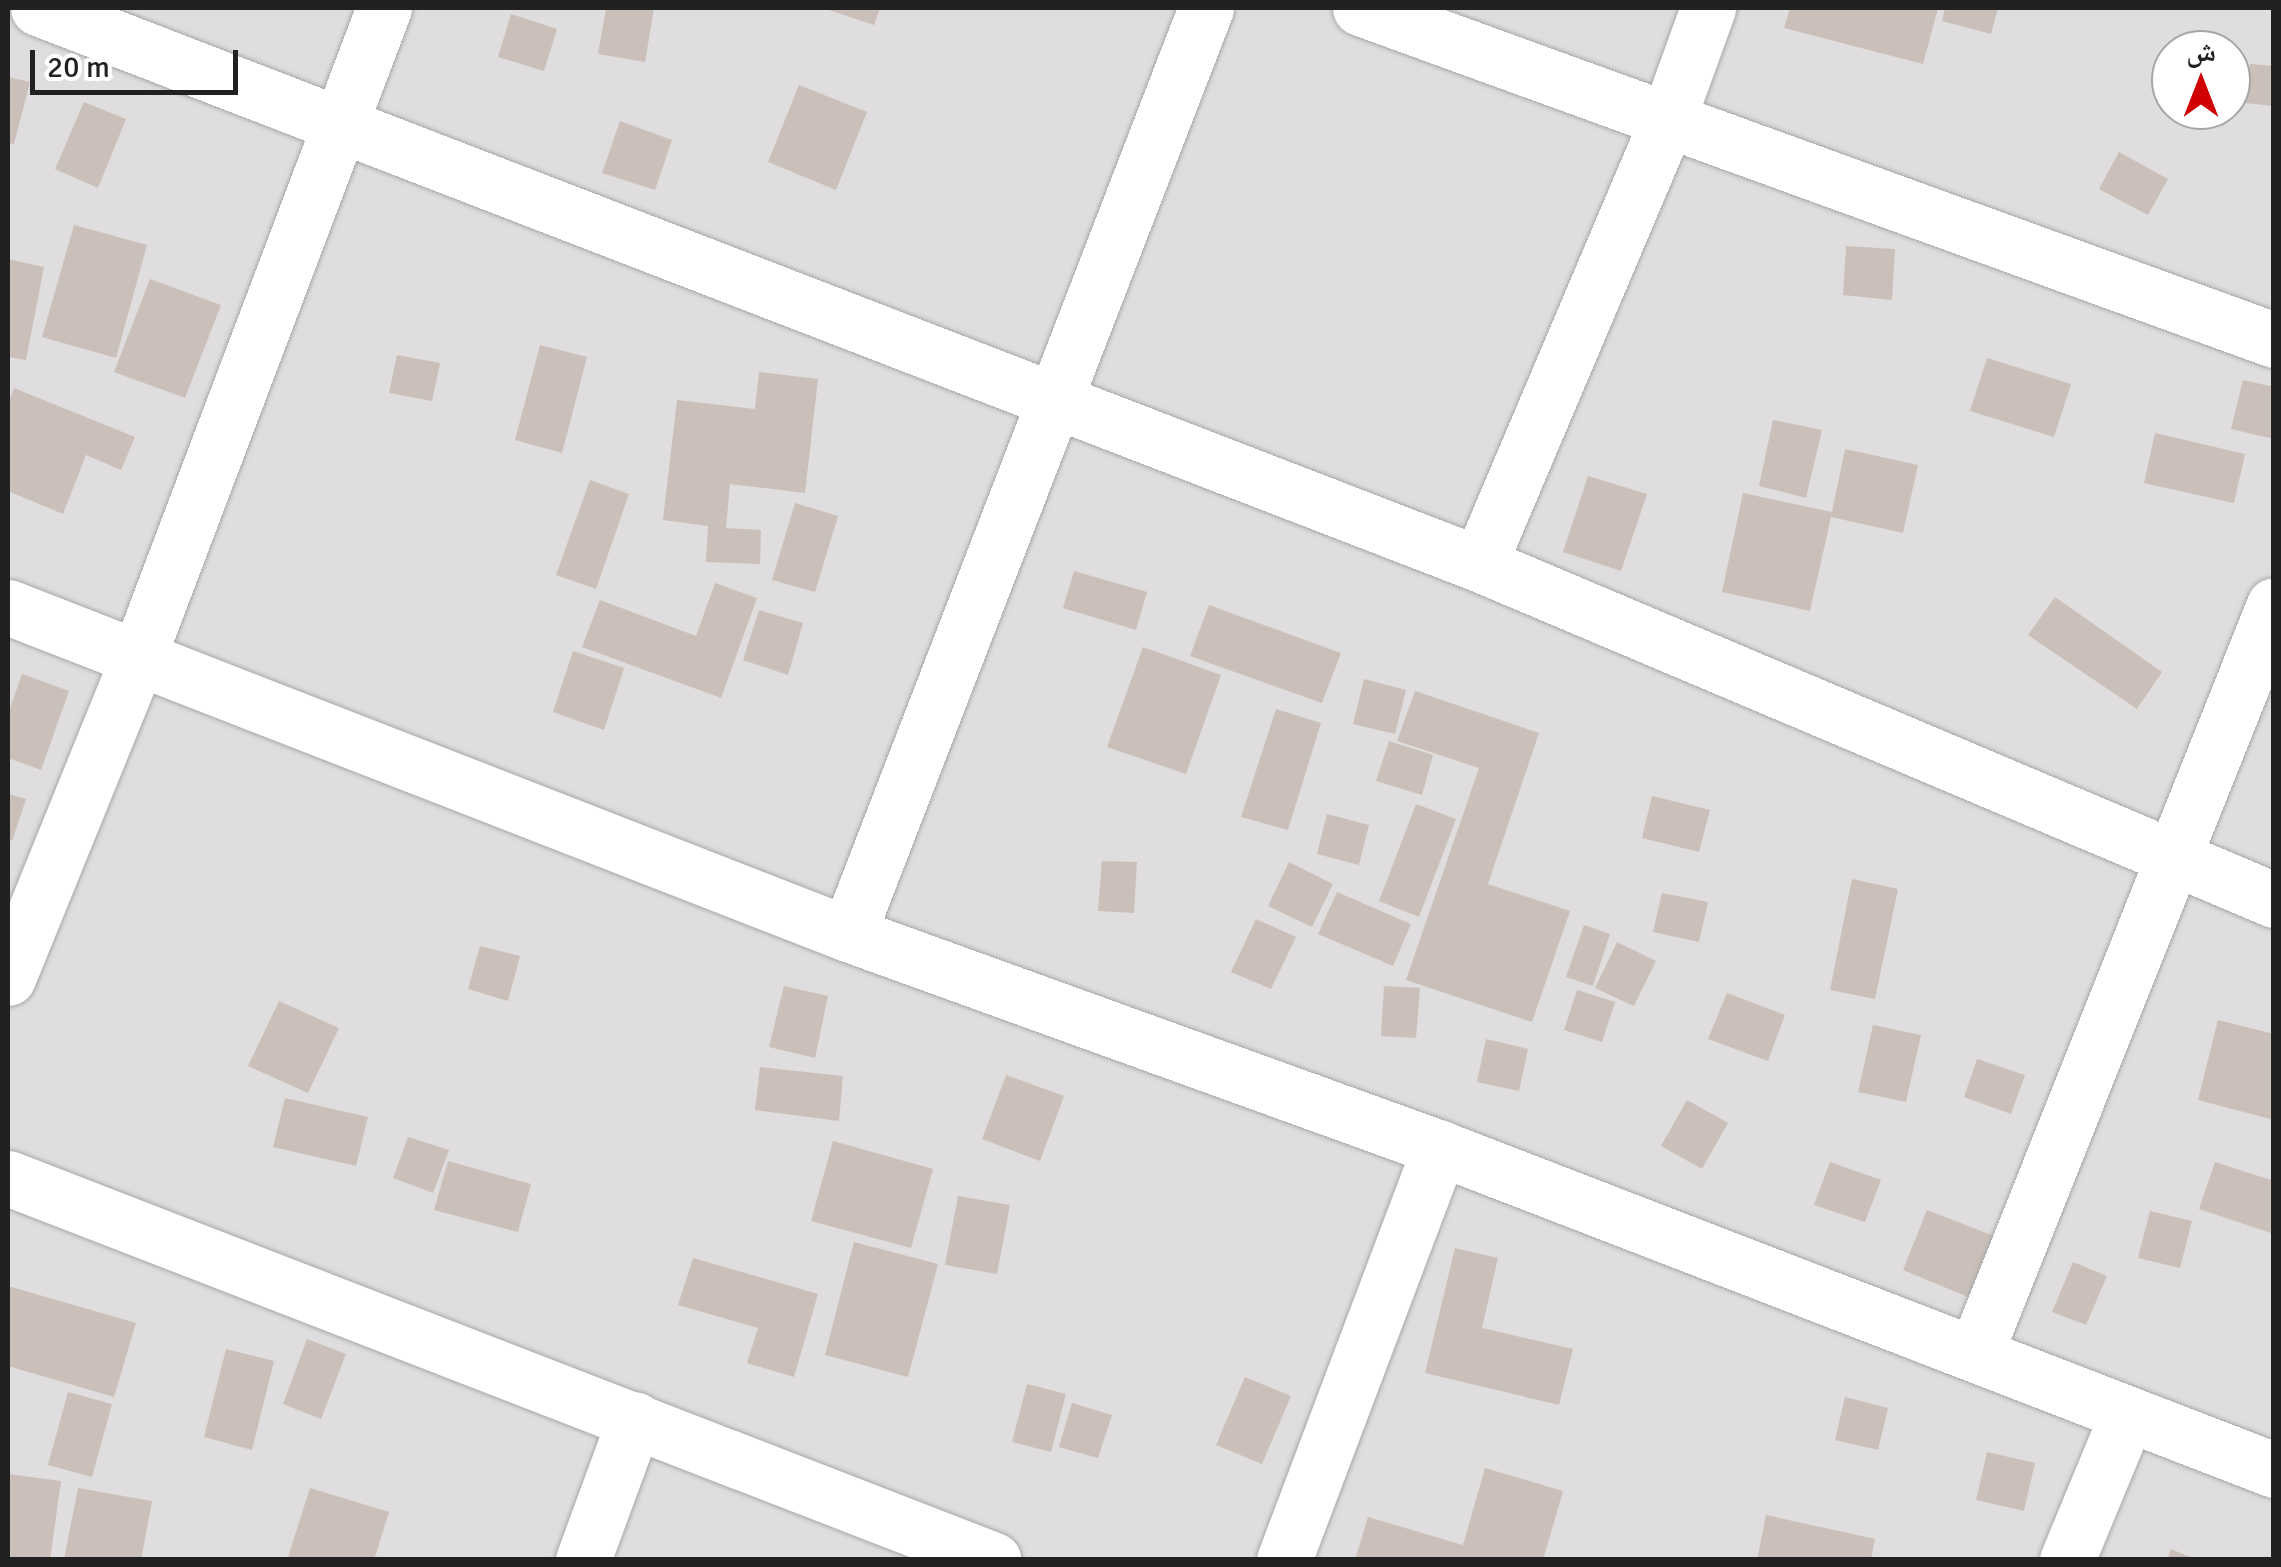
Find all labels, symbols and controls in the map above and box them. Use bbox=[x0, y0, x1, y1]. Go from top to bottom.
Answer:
scale bar bbox=[35, 30, 242, 92]
north arrow bbox=[2151, 30, 2251, 130]
text: ش bbox=[2186, 35, 2216, 69]
text: 20 m bbox=[47, 49, 110, 86]

